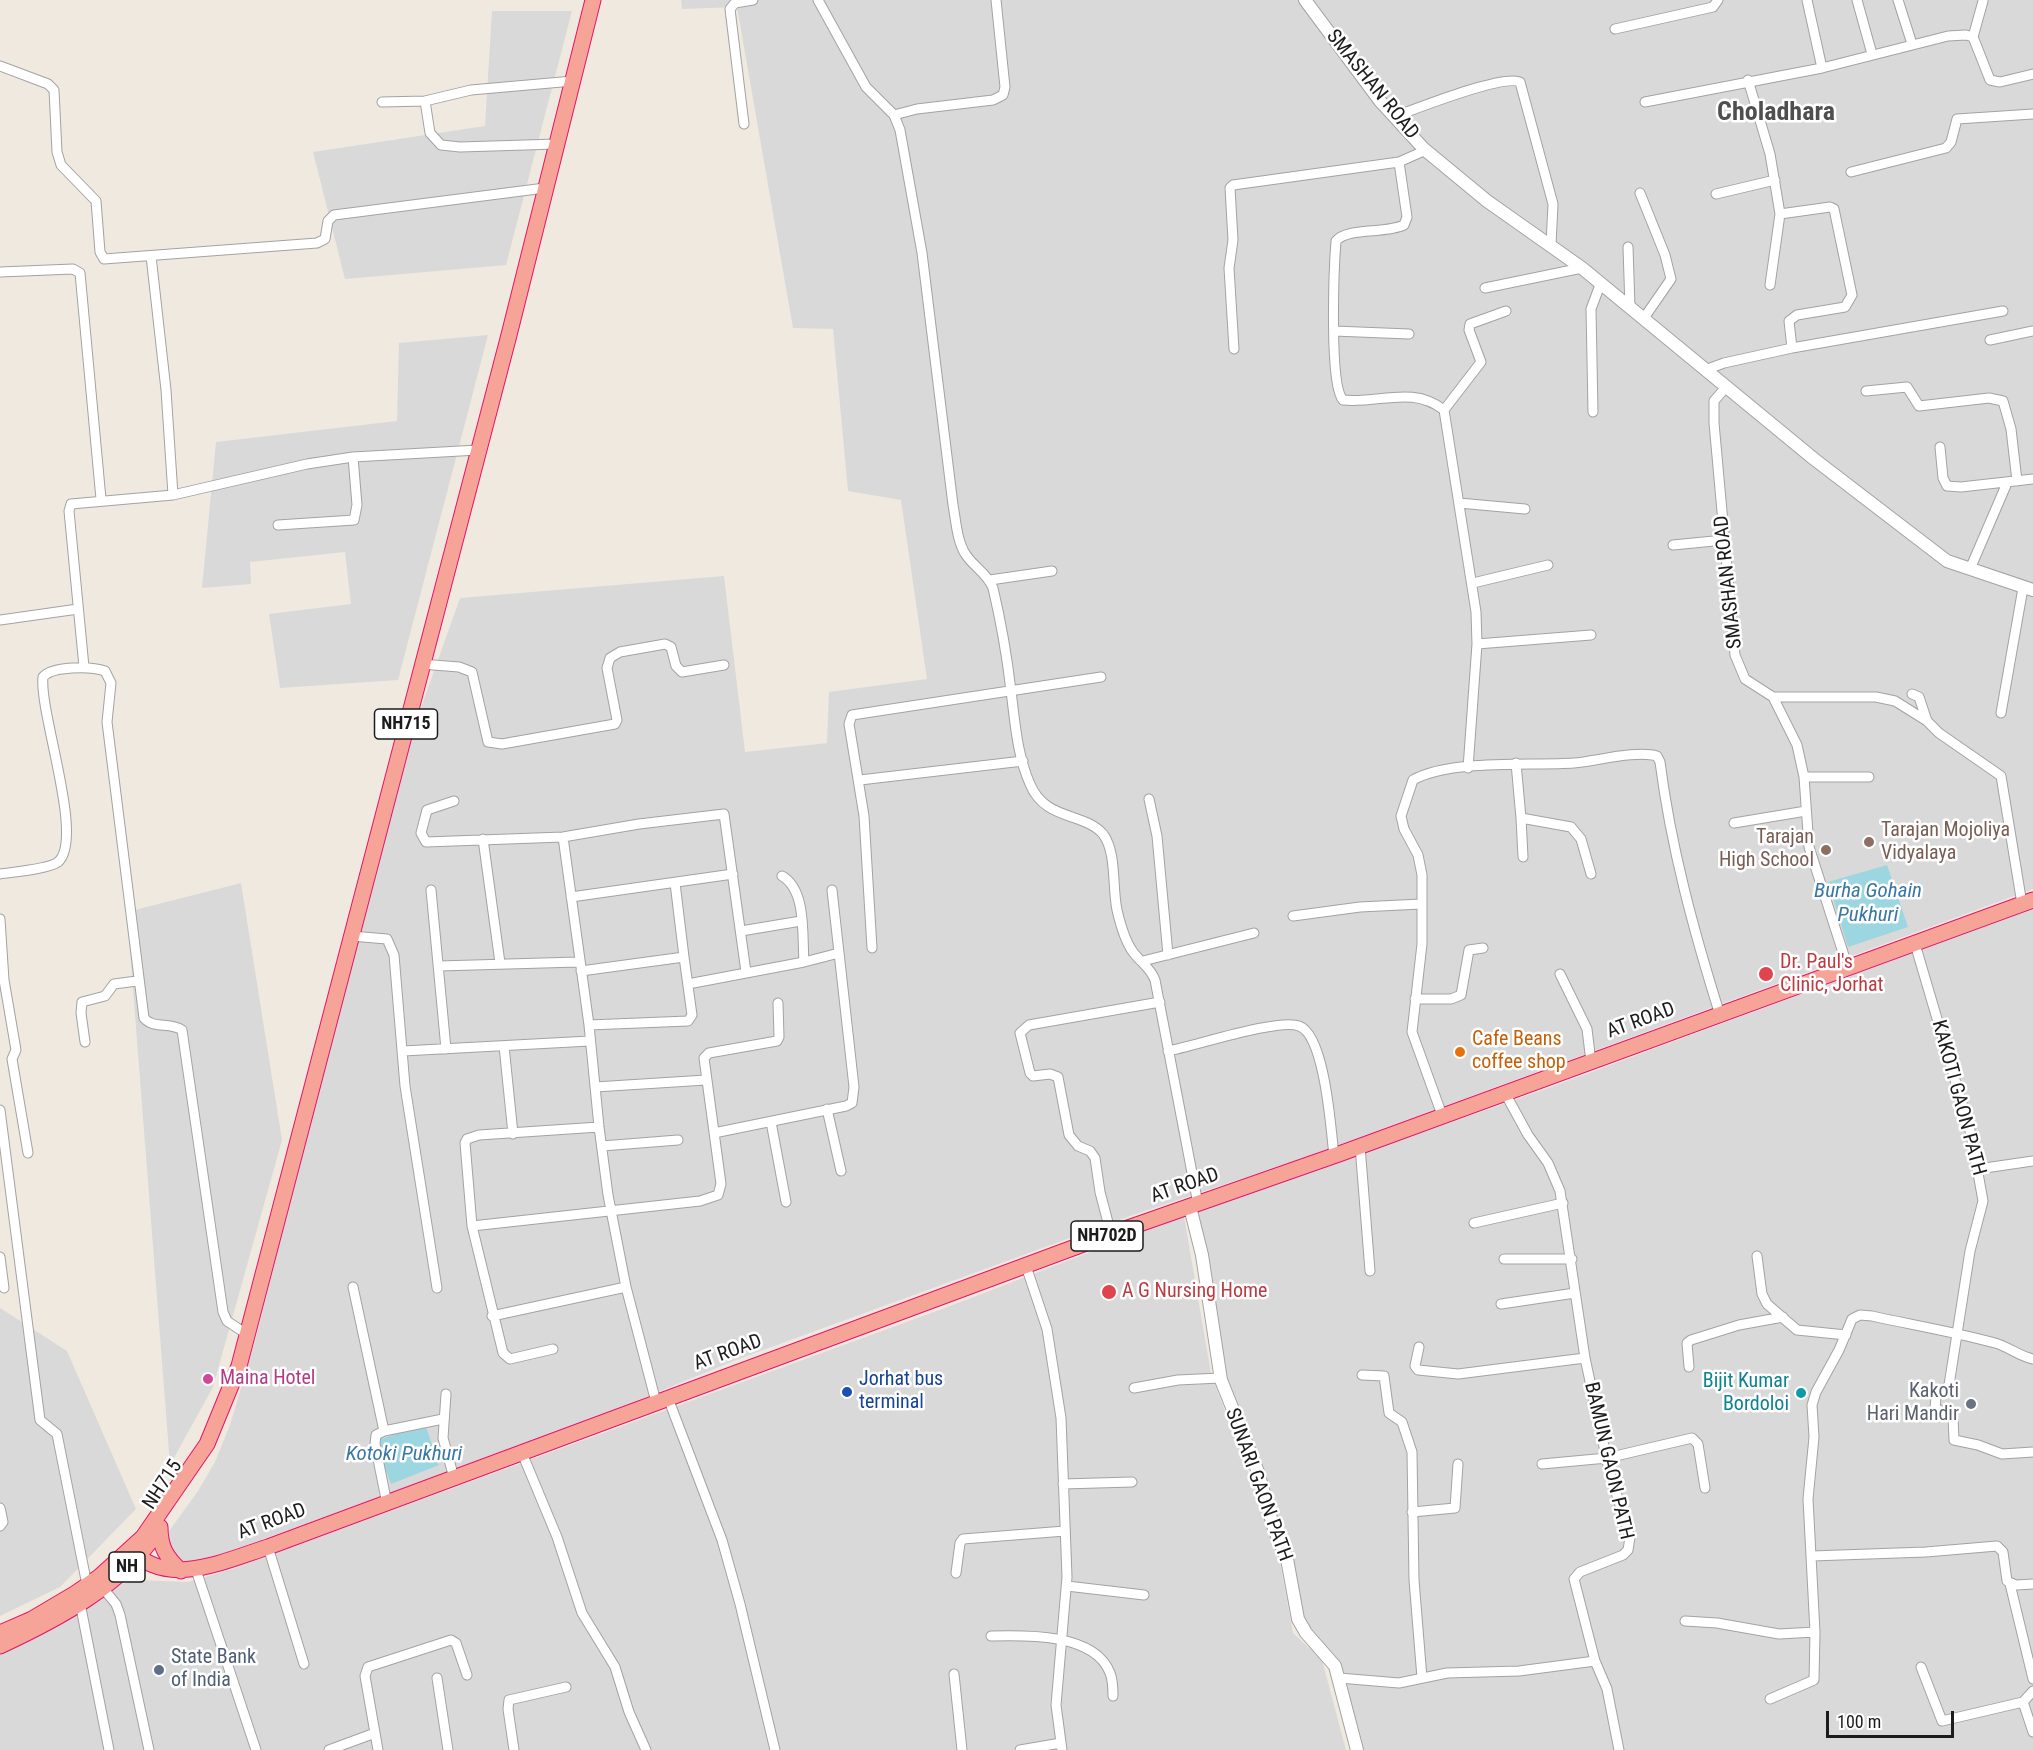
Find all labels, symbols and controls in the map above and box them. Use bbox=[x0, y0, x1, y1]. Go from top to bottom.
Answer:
street label: SMASHAN ROAD bbox=[1320, 25, 1424, 145]
district label: Choladhara bbox=[1717, 97, 1835, 129]
street label: SMASHAN ROAD bbox=[1710, 514, 1748, 650]
road number: NH715 bbox=[374, 709, 438, 739]
place label: Tarajan Mojoliya Vidyalaya bbox=[1881, 819, 2010, 866]
place label: Tarajan High School bbox=[1719, 826, 1814, 873]
marker: Tarajan Mojoliya Vidyalaya bbox=[1862, 835, 1876, 849]
marker: Tarajan High School bbox=[1819, 843, 1833, 857]
water label: Burha Gohain Pukhuri bbox=[1814, 879, 1922, 929]
place label: Dr. Paul's Clinic, Jorhat bbox=[1780, 951, 1884, 998]
marker: Dr. Paul's Clinic, Jorhat bbox=[1757, 965, 1775, 983]
street label: AT ROAD bbox=[1604, 998, 1678, 1044]
street label: KAKOTI GAON PATH bbox=[1926, 1018, 1990, 1178]
place label: Cafe Beans coffee shop bbox=[1472, 1028, 1566, 1075]
marker: Cafe Beans coffee shop bbox=[1453, 1045, 1467, 1059]
street label: AT ROAD bbox=[1148, 1163, 1222, 1209]
road number: NH702D bbox=[1071, 1221, 1143, 1251]
place label: A G Nursing Home bbox=[1122, 1280, 1267, 1304]
marker: A G Nursing Home bbox=[1100, 1283, 1118, 1301]
street label: AT ROAD bbox=[691, 1330, 765, 1376]
place label: Maina Hotel bbox=[220, 1367, 315, 1391]
place label: Jorhat bus terminal bbox=[859, 1368, 943, 1415]
place label: Bijit Kumar Bordoloi bbox=[1703, 1370, 1789, 1417]
marker: Maina Hotel bbox=[201, 1372, 215, 1386]
street label: BAMUN GAON PATH bbox=[1578, 1380, 1638, 1542]
place label: Kakoti Hari Mandir bbox=[1867, 1380, 1959, 1427]
marker: Jorhat bus terminal bbox=[840, 1385, 854, 1399]
marker: Bijit Kumar Bordoloi bbox=[1794, 1386, 1808, 1400]
marker: Kakoti Hari Mandir bbox=[1964, 1397, 1978, 1411]
street label: SUNARI GAON PATH bbox=[1219, 1405, 1297, 1565]
water label: Kotoki Pukhuri bbox=[346, 1442, 462, 1468]
street label: NH715 bbox=[138, 1456, 188, 1514]
street label: AT ROAD bbox=[235, 1499, 309, 1545]
road number: NH bbox=[109, 1552, 145, 1582]
place label: State Bank of India bbox=[171, 1646, 256, 1693]
marker: State Bank of India bbox=[152, 1663, 166, 1677]
scale bar bbox=[1829, 1699, 1956, 1737]
text: 100 m bbox=[1837, 1711, 1881, 1732]

